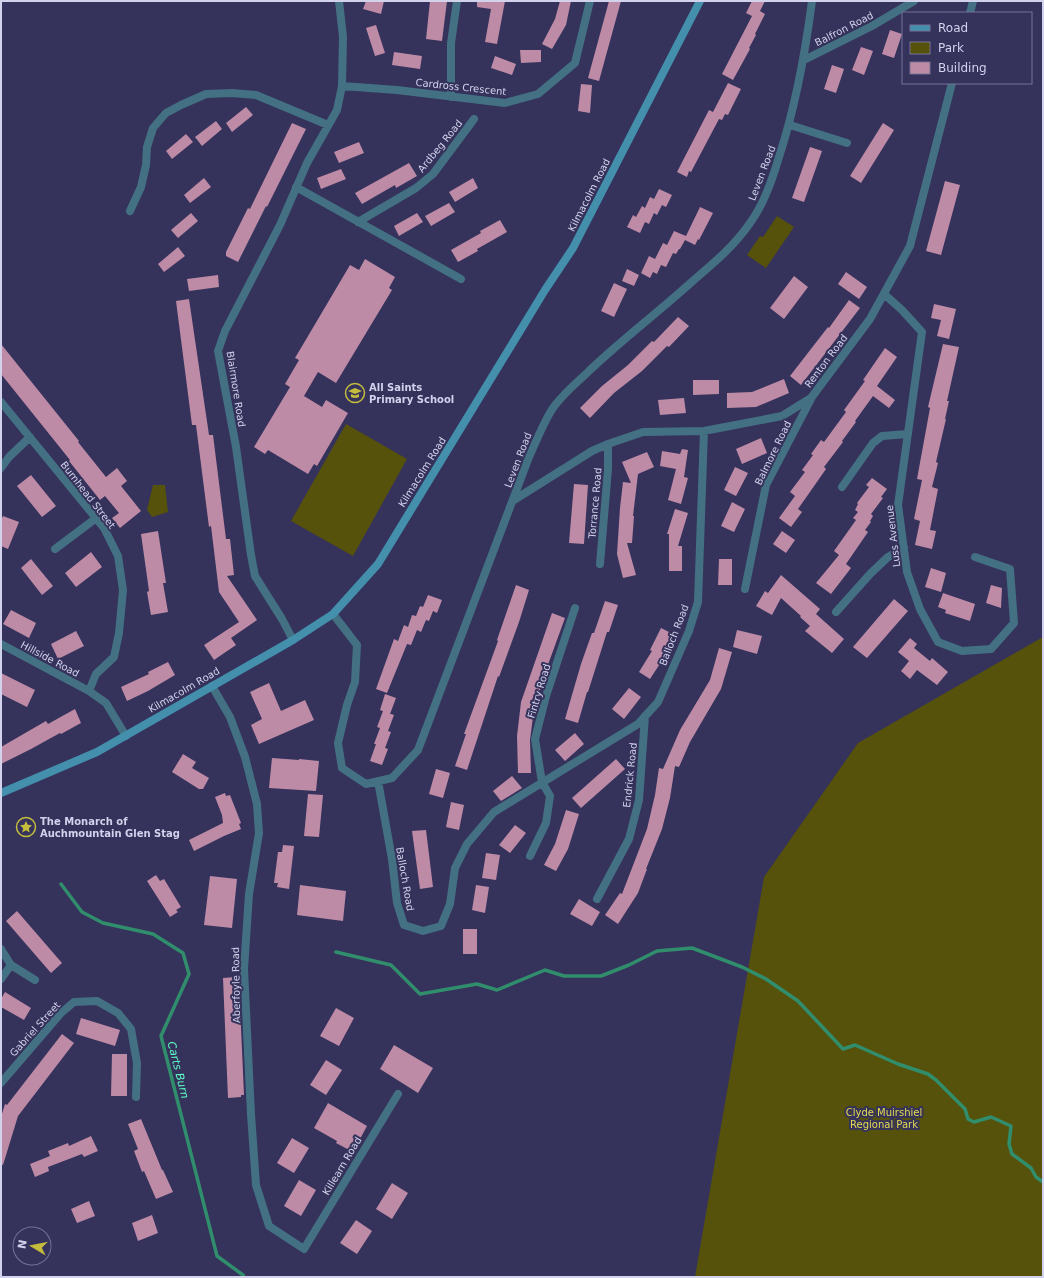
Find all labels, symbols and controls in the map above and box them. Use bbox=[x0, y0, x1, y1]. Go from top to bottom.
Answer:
street label: Balfron Road bbox=[813, 10, 875, 48]
legend bbox=[902, 12, 1032, 84]
text: Road bbox=[938, 21, 968, 35]
text: Park bbox=[938, 41, 964, 55]
text: Building bbox=[938, 61, 987, 75]
street label: Cardross Crescent bbox=[415, 77, 507, 97]
street label: Ardbeg Road bbox=[416, 118, 464, 174]
street label: Leven Road bbox=[746, 144, 778, 202]
street label: Kilmacolm Road bbox=[566, 157, 612, 233]
street label: Renton Road bbox=[802, 332, 850, 390]
street label: Blairmore Road bbox=[225, 350, 247, 428]
school or university icon: All Saints Primary School bbox=[344, 382, 366, 404]
place label: All Saints Primary School bbox=[369, 382, 454, 405]
street label: Balmore Road bbox=[753, 419, 793, 487]
street label: Leven Road bbox=[502, 431, 534, 489]
street label: Kilmacolm Road bbox=[396, 435, 448, 509]
street label: Burnhead Street bbox=[58, 459, 118, 531]
street label: Torrance Road bbox=[586, 467, 604, 540]
street label: Luss Avenue bbox=[884, 504, 902, 568]
street label: Balloch Road bbox=[657, 603, 691, 667]
street label: Hillside Road bbox=[19, 639, 81, 679]
street label: Fintry Road bbox=[525, 662, 553, 720]
street label: Kilmacolm Road bbox=[146, 665, 222, 715]
street label: Endrick Road bbox=[621, 742, 639, 808]
place icon: The Monarch of Auchmountain Glen Stag bbox=[15, 816, 37, 838]
place label: The Monarch of Auchmountain Glen Stag bbox=[40, 816, 180, 839]
street label: Balloch Road bbox=[394, 846, 416, 912]
street label: Aberfoyle Road bbox=[230, 947, 242, 1023]
street label: Gabriel Street bbox=[8, 999, 62, 1059]
water label: Carts Burn bbox=[165, 1040, 191, 1100]
park label: Clyde Muirshiel Regional Park bbox=[846, 1107, 922, 1130]
street label: Killearn Road bbox=[320, 1135, 364, 1197]
north arrow bbox=[12, 1226, 52, 1266]
text: N bbox=[15, 1239, 30, 1250]

